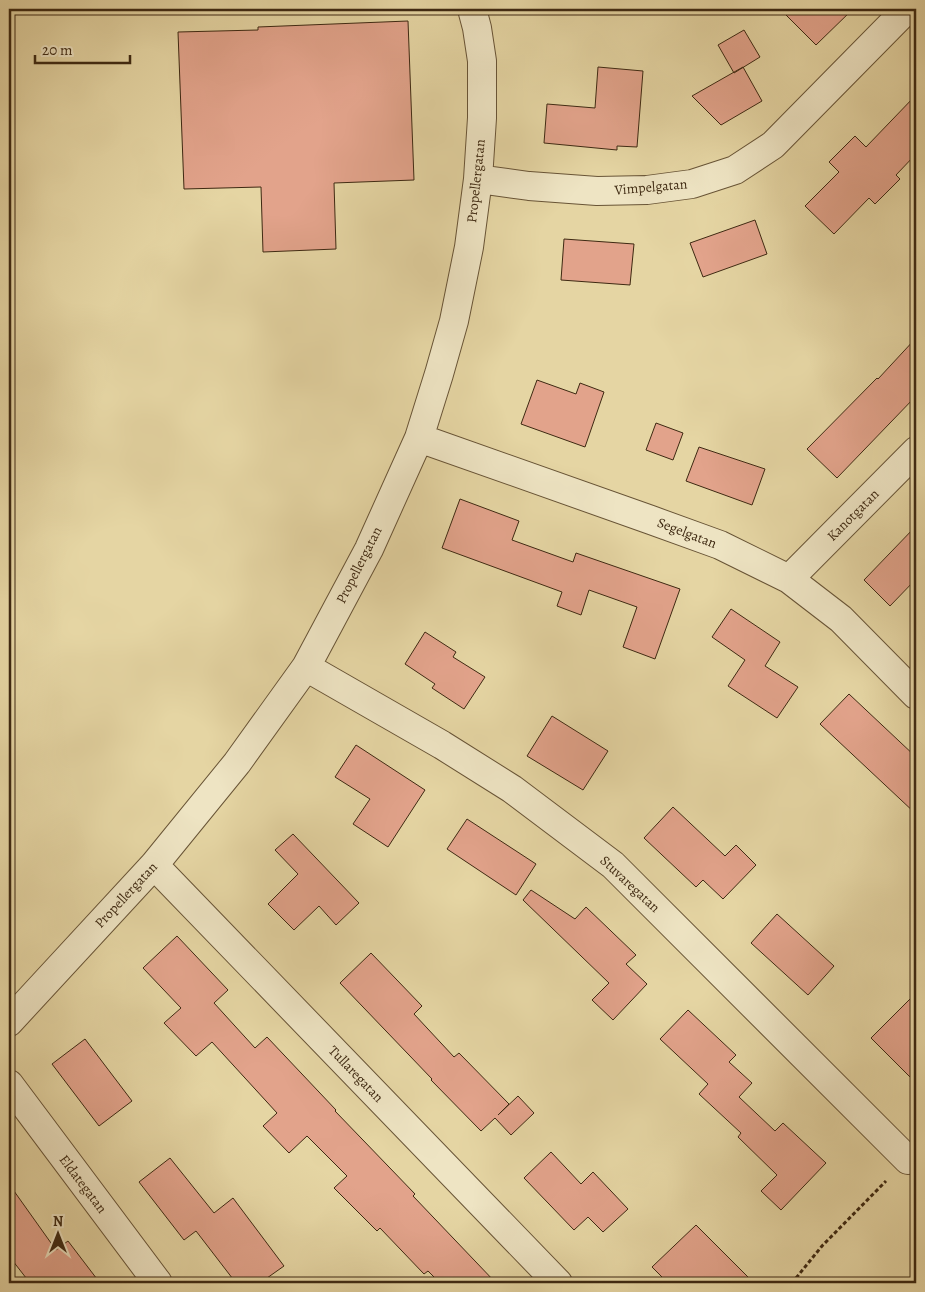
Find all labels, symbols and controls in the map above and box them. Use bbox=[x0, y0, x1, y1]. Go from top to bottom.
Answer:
scale bar bbox=[35, 32, 130, 64]
text: 20 m bbox=[42, 40, 73, 60]
street label: Propellergatan bbox=[462, 138, 490, 224]
street label: Vimpelgatan bbox=[613, 174, 688, 200]
street label: Kanotgatan bbox=[823, 485, 883, 545]
street label: Segelgatan bbox=[655, 513, 720, 553]
street label: Propellergatan bbox=[331, 523, 387, 607]
street label: Stuvaregatan bbox=[596, 851, 664, 917]
street label: Propellergatan bbox=[90, 858, 162, 932]
street label: Tullaregatan bbox=[324, 1042, 388, 1107]
street label: Eldategatan bbox=[55, 1151, 111, 1217]
north arrow bbox=[32, 1210, 82, 1260]
text: N bbox=[53, 1212, 63, 1231]

